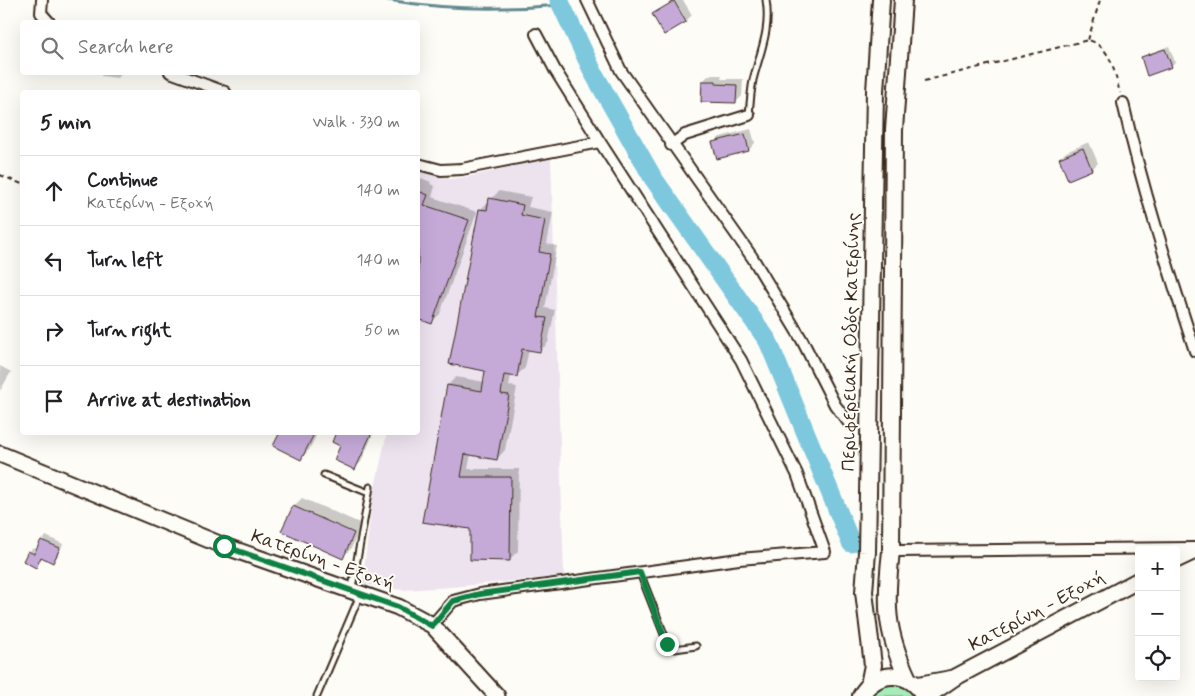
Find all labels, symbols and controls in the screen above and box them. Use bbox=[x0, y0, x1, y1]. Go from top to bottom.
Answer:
search box bbox=[20, 20, 420, 75]
icon: search bbox=[38, 34, 66, 62]
text: Search here bbox=[78, 35, 174, 60]
text: 5 min bbox=[40, 109, 92, 137]
text: Walk · 330 m bbox=[312, 112, 400, 133]
text: Continue bbox=[87, 168, 158, 193]
icon: ahead bbox=[40, 177, 68, 205]
text: 140 m bbox=[356, 180, 400, 201]
text: Κατερίνη - Εξοχή bbox=[87, 193, 214, 214]
street label: Περιφερειακή Οδός Κατερίνης bbox=[836, 212, 866, 472]
icon: left bbox=[40, 247, 68, 275]
text: Turn left bbox=[87, 248, 163, 273]
text: 140 m bbox=[356, 250, 400, 271]
icon: right bbox=[40, 317, 68, 345]
text: Turn right bbox=[87, 318, 171, 343]
text: 50 m bbox=[364, 320, 400, 341]
icon: arrive bbox=[40, 387, 68, 415]
text: Arrive at destination bbox=[87, 388, 251, 413]
street label: Κατερίνη - Εξοχή bbox=[248, 524, 398, 596]
route start bbox=[213, 535, 236, 558]
map controls bbox=[1135, 546, 1180, 681]
button: + bbox=[1135, 546, 1180, 591]
street label: Κατερίνη - Εξοχή bbox=[965, 565, 1109, 657]
button: − bbox=[1135, 591, 1180, 636]
route end bbox=[656, 633, 679, 656]
button: locate bbox=[1135, 636, 1180, 681]

